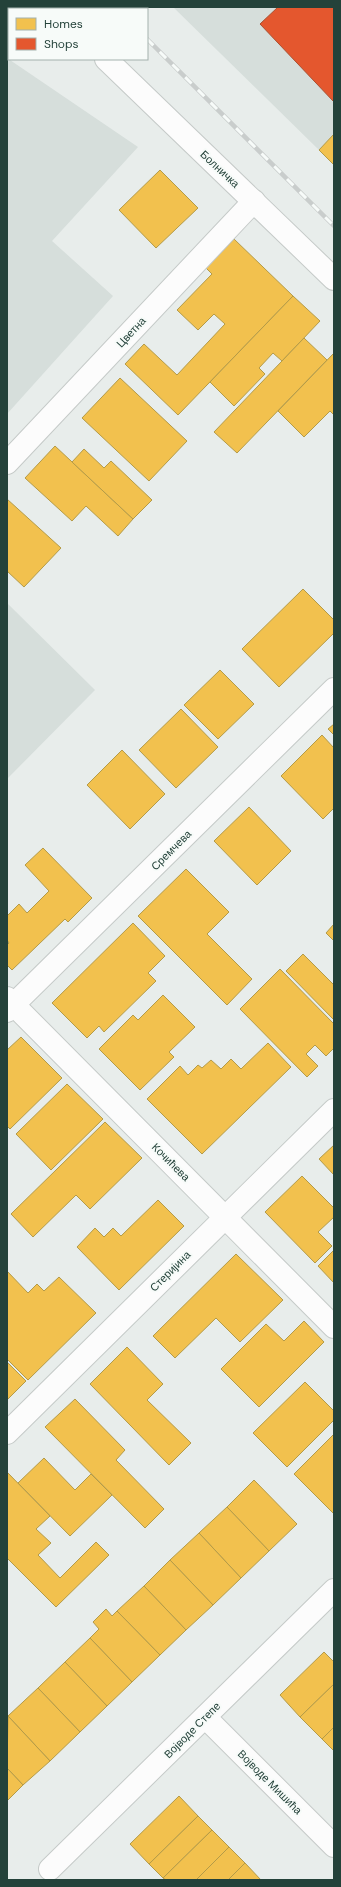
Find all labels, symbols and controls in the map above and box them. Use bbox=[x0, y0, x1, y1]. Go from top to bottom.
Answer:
legend bbox=[8, 8, 148, 60]
text: Homes bbox=[44, 16, 83, 32]
text: Shops bbox=[44, 36, 79, 52]
street label: Болничка bbox=[197, 147, 243, 191]
street label: Цветна bbox=[113, 313, 149, 350]
street label: Сремчева bbox=[148, 826, 195, 873]
street label: Кочићева bbox=[149, 1140, 194, 1185]
street label: Стеријина bbox=[147, 1247, 194, 1294]
street label: Војводе Степе bbox=[161, 1699, 223, 1761]
street label: Војводе Мишића bbox=[235, 1747, 306, 1818]

